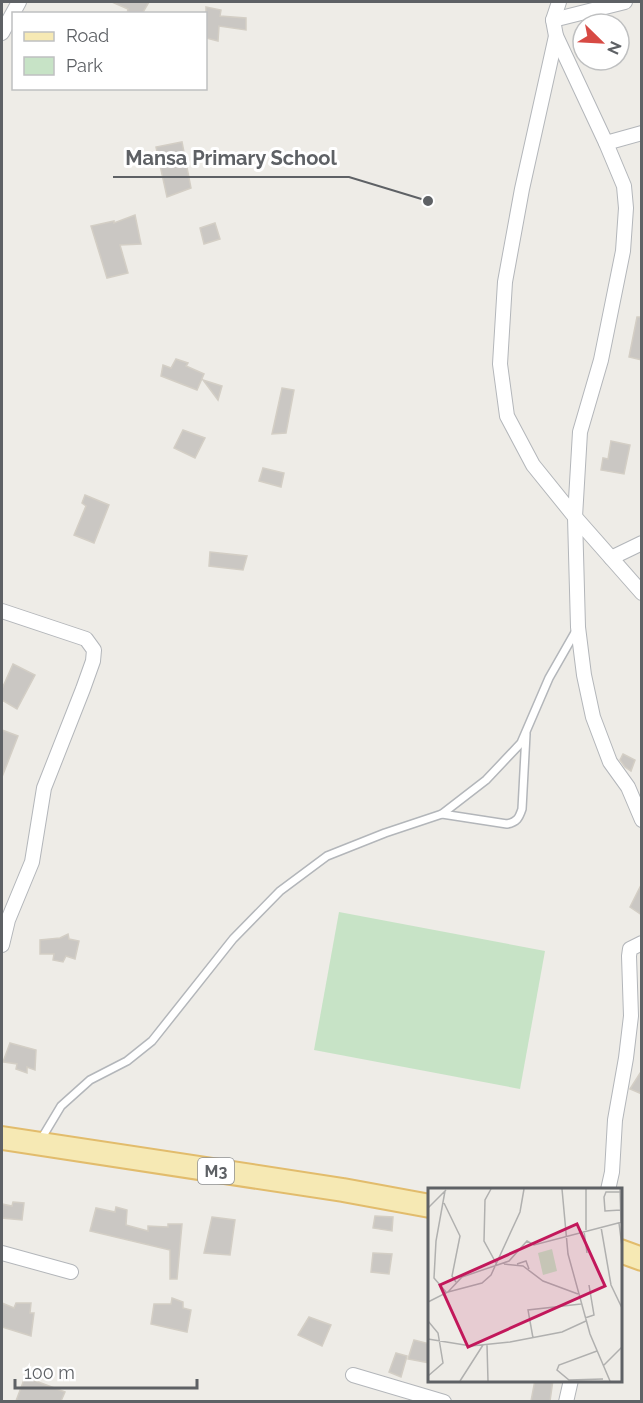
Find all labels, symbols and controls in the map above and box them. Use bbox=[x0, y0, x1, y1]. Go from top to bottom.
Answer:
legend bbox=[12, 12, 207, 90]
north arrow bbox=[571, 12, 631, 72]
text: Road bbox=[66, 25, 109, 46]
text: N bbox=[603, 38, 625, 57]
text: Park bbox=[66, 55, 103, 76]
callout: Mansa Primary School bbox=[113, 139, 349, 177]
text: Mansa Primary School bbox=[125, 146, 337, 170]
road number: M3 bbox=[198, 1158, 234, 1184]
inset map bbox=[428, 1188, 622, 1382]
scale bar bbox=[15, 1352, 196, 1390]
text: 100 m bbox=[24, 1362, 75, 1383]

